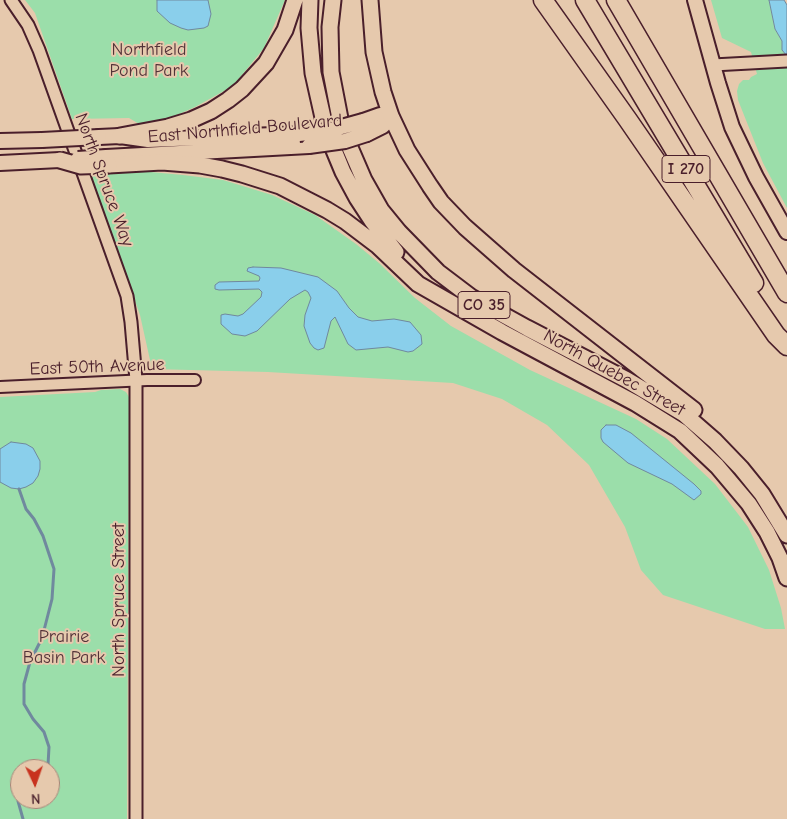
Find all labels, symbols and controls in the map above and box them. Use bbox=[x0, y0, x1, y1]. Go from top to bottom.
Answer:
park label: Northfield Pond Park bbox=[110, 39, 188, 82]
street label: North Spruce Way bbox=[70, 110, 138, 250]
street label: East Northfield Boulevard bbox=[147, 110, 343, 148]
road number: I 270 bbox=[662, 156, 710, 182]
road number: CO 35 bbox=[458, 292, 510, 318]
street label: North Quebec Street bbox=[539, 325, 689, 421]
street label: East 50th Avenue bbox=[29, 354, 165, 380]
street label: North Spruce Street bbox=[108, 523, 130, 677]
park label: Prairie Basin Park bbox=[23, 626, 105, 669]
north arrow bbox=[10, 759, 60, 809]
text: N bbox=[31, 790, 41, 807]

